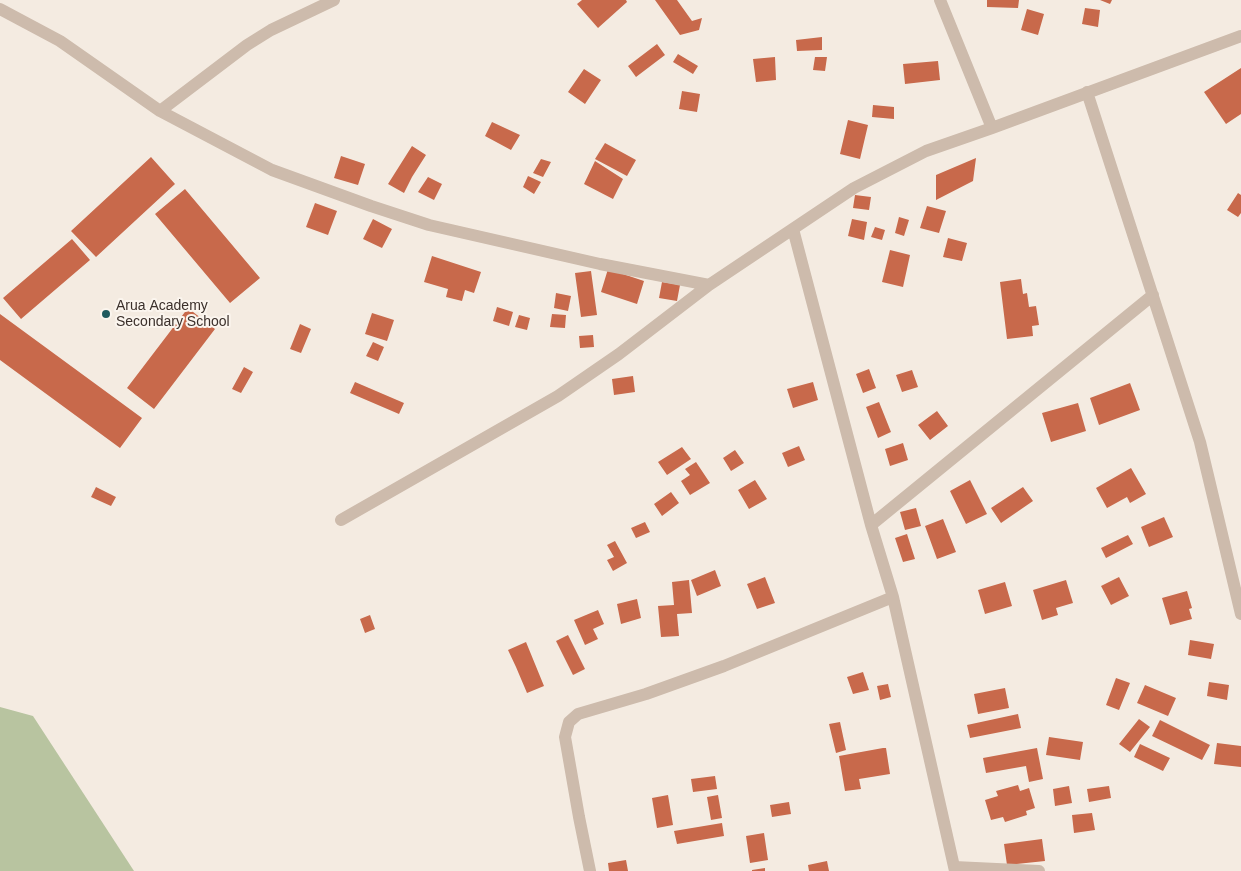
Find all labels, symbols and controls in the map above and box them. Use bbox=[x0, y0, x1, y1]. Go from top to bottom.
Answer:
place label: Arua Academy Secondary School bbox=[116, 298, 230, 331]
marker: Arua Academy Secondary School bbox=[100, 308, 112, 320]

